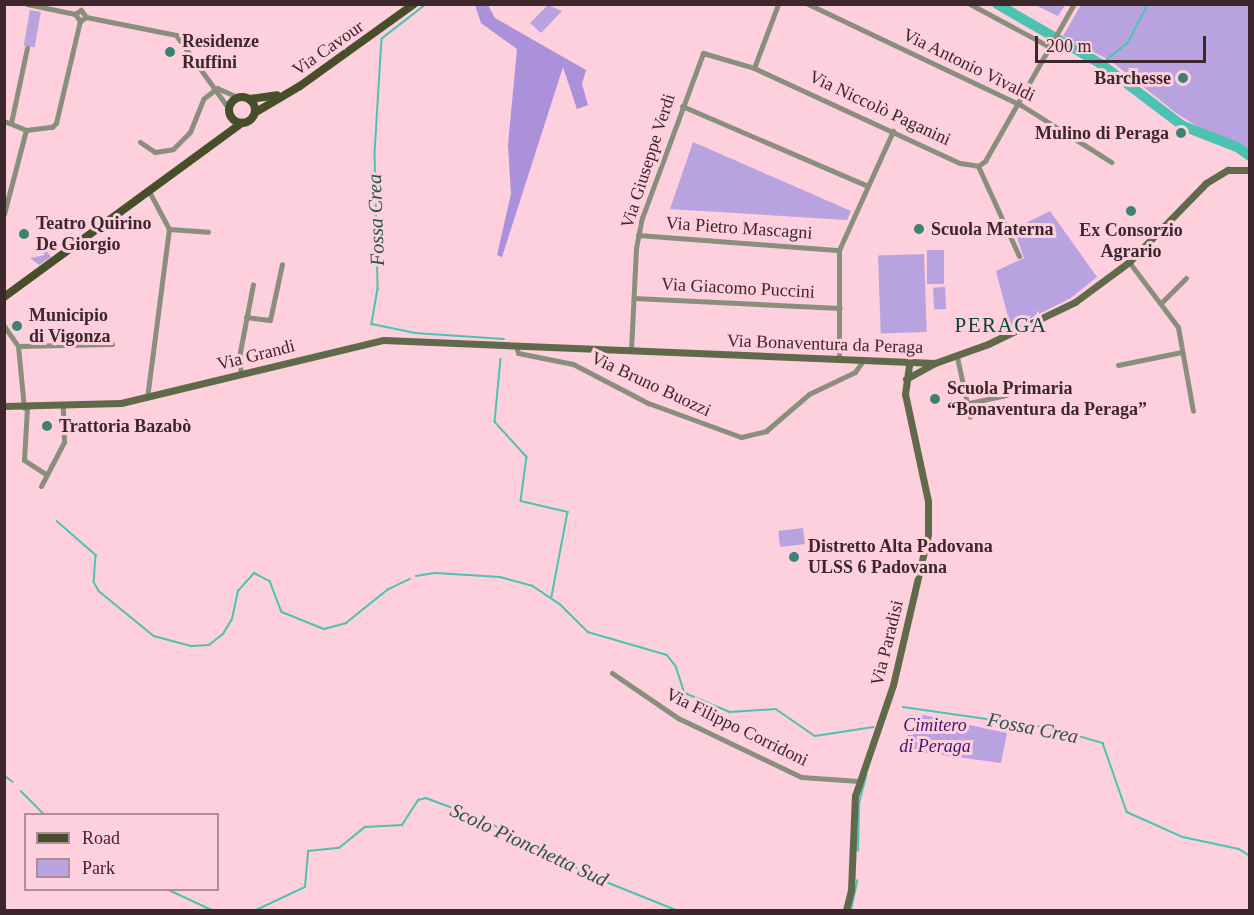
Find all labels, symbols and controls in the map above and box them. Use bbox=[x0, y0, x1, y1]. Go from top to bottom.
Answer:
street label: Via Cavour bbox=[288, 16, 368, 80]
street label: Via Antonio Vivaldi bbox=[899, 23, 1039, 107]
scale bar bbox=[1038, 24, 1209, 62]
place label: Residenze Ruffini bbox=[182, 31, 259, 74]
text: 200 m bbox=[1046, 36, 1092, 56]
marker: Residenze Ruffini bbox=[163, 45, 177, 59]
street label: Via Niccolò Paganini bbox=[806, 66, 954, 150]
place label: Barchesse bbox=[1094, 67, 1171, 89]
marker: Barchesse bbox=[1176, 71, 1190, 85]
street label: Via Giuseppe Verdi bbox=[616, 91, 680, 231]
place label: Mulino di Peraga bbox=[1035, 122, 1169, 144]
marker: Mulino di Peraga bbox=[1174, 126, 1188, 140]
water label: Fossa Crea bbox=[362, 174, 390, 266]
marker: Ex Consorzio Agrario bbox=[1124, 204, 1138, 218]
street label: Via Pietro Mascagni bbox=[665, 212, 813, 244]
place label: Teatro Quirino De Giorgio bbox=[36, 213, 152, 256]
place label: Scuola Materna bbox=[931, 218, 1053, 240]
place label: Ex Consorzio Agrario bbox=[1079, 220, 1183, 262]
marker: Scuola Materna bbox=[912, 222, 926, 236]
marker: Teatro Quirino De Giorgio bbox=[17, 227, 31, 241]
street label: Via Giacomo Puccini bbox=[661, 273, 815, 303]
place label: Municipio di Vigonza bbox=[29, 305, 111, 348]
district label: PERAGA bbox=[954, 312, 1048, 338]
marker: Municipio di Vigonza bbox=[10, 319, 24, 333]
street label: Via Bonaventura da Peraga bbox=[727, 330, 923, 358]
street label: Via Grandi bbox=[215, 335, 297, 375]
street label: Via Bruno Buozzi bbox=[588, 347, 714, 421]
place label: Scuola Primaria “Bonaventura da Peraga” bbox=[947, 378, 1147, 420]
marker: Scuola Primaria “Bonaventura da Peraga” bbox=[928, 392, 942, 406]
place label: Trattoria Bazabò bbox=[59, 415, 191, 437]
marker: Trattoria Bazabò bbox=[40, 419, 54, 433]
place label: Distretto Alta Padovana ULSS 6 Padovana bbox=[808, 536, 994, 578]
marker: Distretto Alta Padovana ULSS 6 Padovana bbox=[785, 548, 803, 566]
street label: Via Paradisi bbox=[866, 598, 908, 688]
street label: Via Filippo Corridoni bbox=[662, 683, 812, 771]
water label: Fossa Crea bbox=[986, 707, 1080, 749]
park label: Cimitero di Peraga bbox=[899, 715, 971, 758]
water label: Scolo Pionchetta Sud bbox=[446, 798, 612, 892]
legend bbox=[24, 813, 219, 891]
text: Road bbox=[82, 828, 120, 848]
text: Park bbox=[82, 858, 115, 878]

